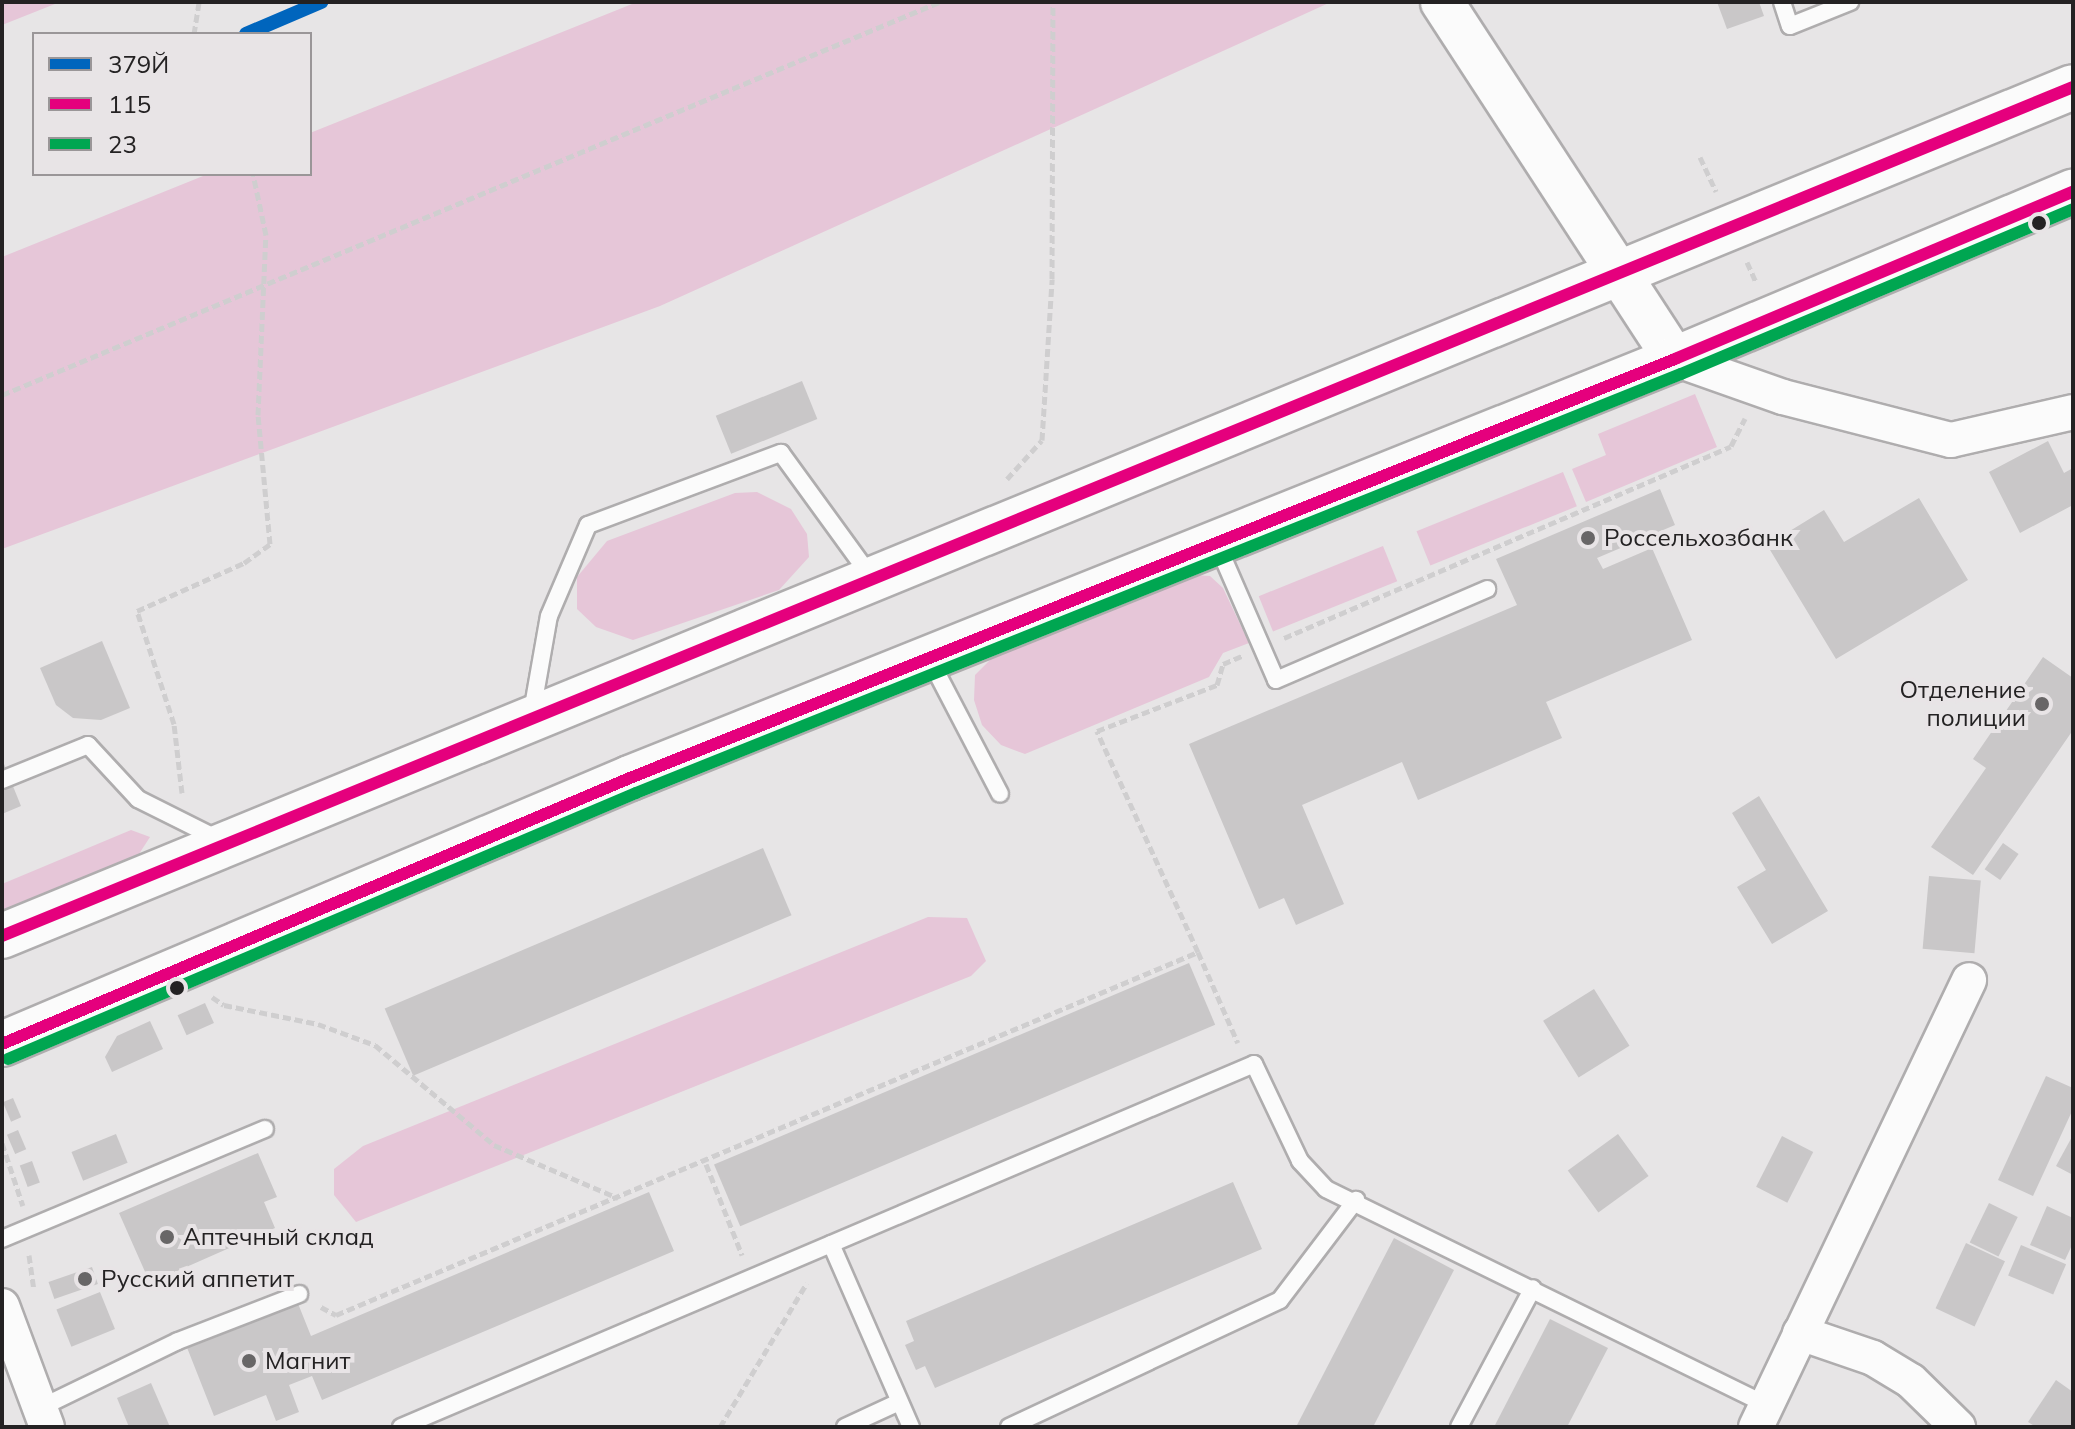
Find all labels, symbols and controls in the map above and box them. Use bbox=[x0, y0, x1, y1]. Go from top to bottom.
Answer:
legend bbox=[32, 32, 312, 176]
text: 379Й bbox=[108, 49, 169, 79]
text: 115 bbox=[108, 89, 151, 119]
text: 23 bbox=[108, 129, 137, 159]
unlabelled marker bbox=[2031, 215, 2047, 231]
place label: Россельхозбанк bbox=[1604, 524, 1793, 552]
marker: Россельхозбанк bbox=[1579, 529, 1597, 547]
place label: Отделение полиции bbox=[1899, 676, 2026, 732]
marker: Отделение полиции bbox=[2033, 695, 2051, 713]
unlabelled marker bbox=[169, 980, 185, 996]
place label: Аптечный склад bbox=[183, 1223, 374, 1251]
marker: Аптечный склад bbox=[158, 1228, 176, 1246]
place label: Русский аппетит bbox=[101, 1265, 294, 1293]
marker: Русский аппетит bbox=[76, 1270, 94, 1288]
place label: Магнит bbox=[265, 1347, 350, 1375]
marker: Магнит bbox=[240, 1352, 258, 1370]

